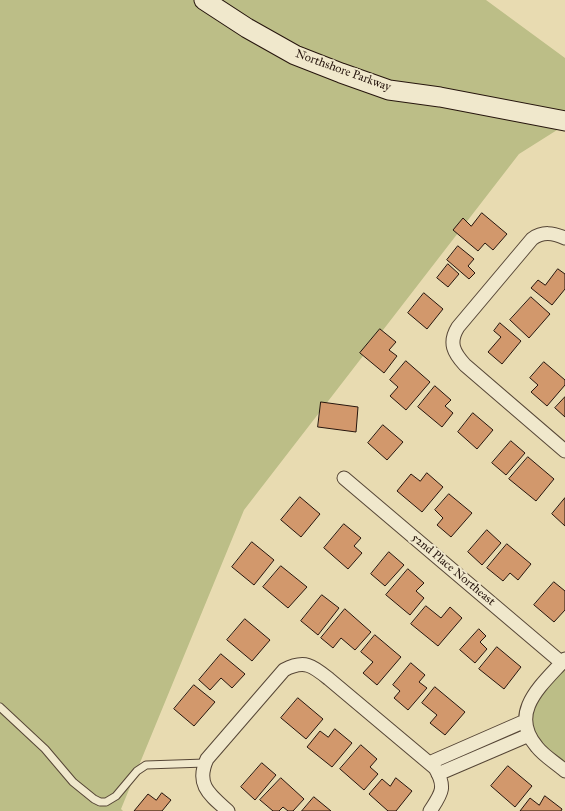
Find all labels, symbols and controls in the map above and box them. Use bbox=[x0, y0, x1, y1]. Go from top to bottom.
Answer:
street label: Northshore Parkway bbox=[293, 47, 393, 95]
street label: 52nd Place Northeast bbox=[408, 531, 498, 609]

